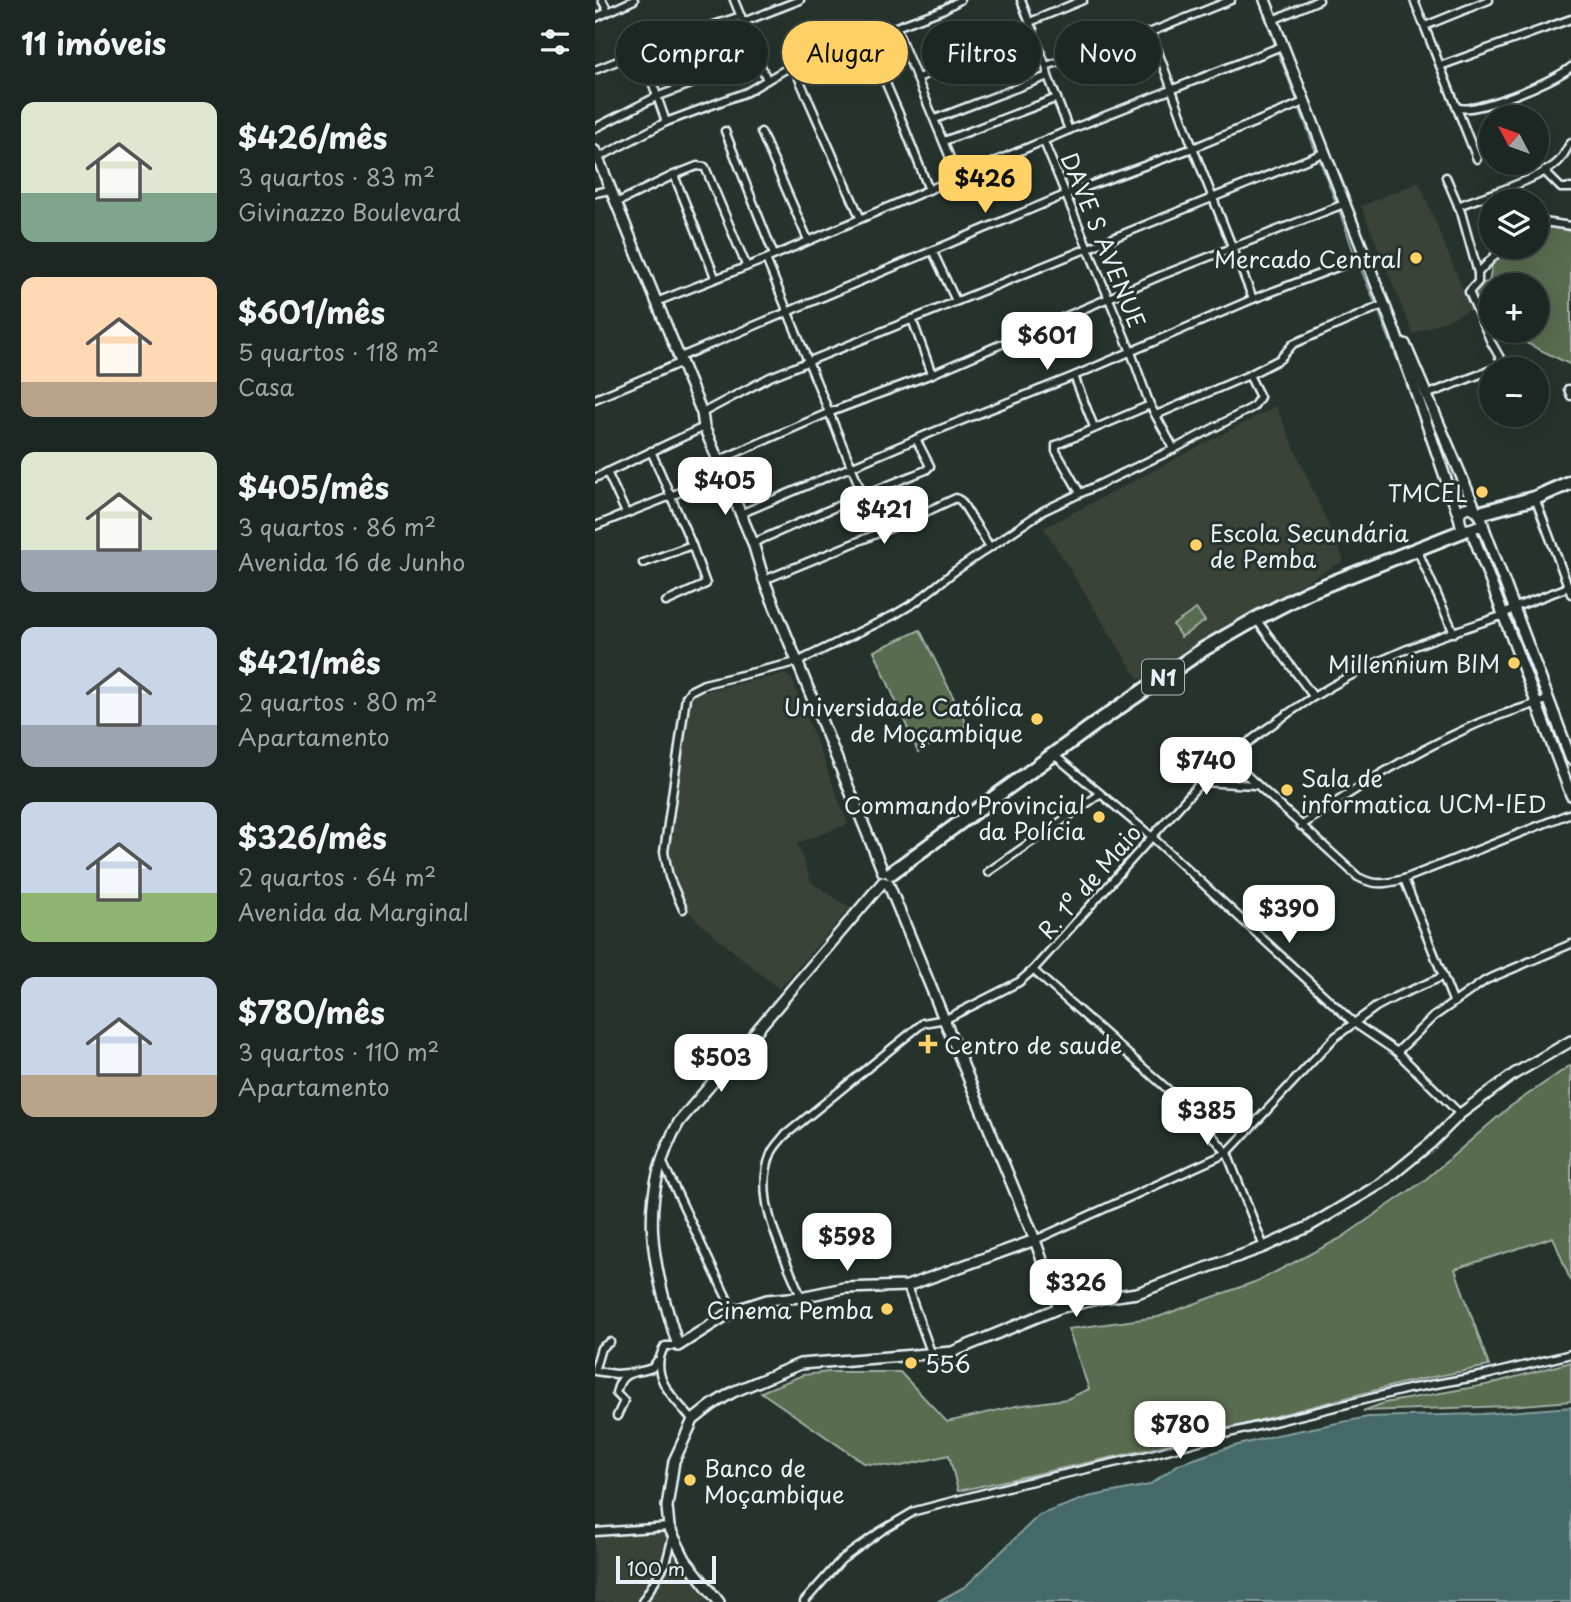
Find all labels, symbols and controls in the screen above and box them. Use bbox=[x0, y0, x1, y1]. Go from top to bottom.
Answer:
text: 11 imóveis bbox=[21, 20, 166, 65]
chip: Comprar bbox=[616, 21, 768, 84]
chip: Alugar bbox=[782, 21, 908, 84]
chip: Filtros bbox=[922, 21, 1041, 84]
chip: Novo bbox=[1055, 21, 1161, 84]
icon: filters bbox=[536, 23, 574, 61]
north arrow bbox=[1479, 105, 1549, 175]
map controls bbox=[1479, 105, 1549, 427]
text: $426/mês bbox=[238, 114, 388, 159]
icon: home bbox=[77, 130, 161, 214]
street label: DAVE S AVENUE bbox=[1053, 147, 1155, 333]
pin: $426 bbox=[944, 156, 1026, 215]
text: 3 quartos · 83 m² bbox=[238, 159, 435, 194]
text: $426 bbox=[955, 160, 1015, 195]
button: layers bbox=[1479, 189, 1549, 259]
text: Givinazzo Boulevard bbox=[238, 194, 461, 229]
place label: Mercado Central bbox=[1214, 241, 1402, 276]
marker: Mercado Central bbox=[1408, 250, 1424, 266]
button: + bbox=[1479, 273, 1549, 343]
text: $601/mês bbox=[238, 289, 385, 334]
icon: home bbox=[77, 305, 161, 389]
pin: $601 bbox=[1006, 312, 1088, 372]
text: $601 bbox=[1017, 317, 1077, 352]
text: 5 quartos · 118 m² bbox=[238, 334, 439, 369]
button: − bbox=[1479, 357, 1549, 427]
text: Casa bbox=[238, 369, 294, 404]
pin: $405 bbox=[684, 458, 766, 517]
text: $405 bbox=[694, 462, 756, 497]
text: $405/mês bbox=[238, 464, 389, 509]
place label: TMCEL bbox=[1388, 475, 1468, 510]
icon: home bbox=[77, 480, 161, 564]
marker: TMCEL bbox=[1474, 484, 1490, 500]
pin: $421 bbox=[843, 486, 925, 546]
text: $421 bbox=[856, 491, 912, 526]
text: 3 quartos · 86 m² bbox=[238, 509, 436, 544]
place label: Escola Secundária de Pemba bbox=[1210, 515, 1409, 576]
marker: Escola Secundária de Pemba bbox=[1188, 537, 1204, 553]
text: Avenida 16 de Junho bbox=[238, 544, 465, 579]
text: $421/mês bbox=[238, 639, 381, 684]
place label: Millennium BIM bbox=[1328, 646, 1500, 681]
icon: home bbox=[77, 655, 161, 739]
marker: Millennium BIM bbox=[1506, 655, 1522, 671]
road number: N1 bbox=[1142, 660, 1184, 694]
text: 2 quartos · 80 m² bbox=[238, 684, 438, 719]
place label: Universidade Católica de Moçambique bbox=[784, 689, 1024, 750]
marker: Universidade Católica de Moçambique bbox=[1029, 711, 1045, 727]
text: Apartamento bbox=[238, 719, 390, 754]
pin: $740 bbox=[1165, 738, 1247, 797]
text: $740 bbox=[1176, 742, 1236, 777]
place label: Sala de informatica UCM-IED bbox=[1301, 760, 1546, 821]
marker: Sala de informatica UCM-IED bbox=[1279, 782, 1295, 798]
place label: Commando Provincial da Polícia bbox=[844, 787, 1085, 848]
marker: Commando Provincial da Polícia bbox=[1091, 809, 1107, 825]
text: $326/mês bbox=[238, 814, 387, 859]
street label: R. 1º de Maio bbox=[1029, 816, 1149, 946]
icon: home bbox=[77, 830, 161, 914]
text: 2 quartos · 64 m² bbox=[238, 859, 436, 894]
pin: $390 bbox=[1248, 886, 1330, 945]
text: $390 bbox=[1259, 890, 1319, 925]
text: Avenida da Marginal bbox=[238, 894, 469, 929]
text: $780/mês bbox=[238, 989, 385, 1034]
icon: home bbox=[77, 1005, 161, 1089]
place label: Centro de saude bbox=[944, 1027, 1122, 1062]
text: 3 quartos · 110 m² bbox=[238, 1034, 439, 1069]
pin: $503 bbox=[680, 1034, 762, 1094]
marker: Centro de saude bbox=[918, 1034, 938, 1054]
text: $503 bbox=[690, 1039, 752, 1074]
text: Apartamento bbox=[238, 1069, 390, 1104]
pin: $385 bbox=[1166, 1088, 1248, 1147]
text: $385 bbox=[1178, 1092, 1236, 1127]
pin: $598 bbox=[806, 1214, 888, 1273]
text: $598 bbox=[818, 1218, 876, 1253]
pin: $326 bbox=[1035, 1260, 1117, 1319]
text: $326 bbox=[1046, 1264, 1106, 1299]
place label: Cinema Pemba bbox=[706, 1292, 874, 1327]
marker: Cinema Pemba bbox=[879, 1301, 895, 1317]
place label: 556 bbox=[925, 1346, 971, 1381]
marker: 556 bbox=[903, 1355, 919, 1371]
pin: $780 bbox=[1139, 1402, 1221, 1461]
text: $780 bbox=[1150, 1406, 1210, 1441]
place label: Banco de Moçambique bbox=[704, 1450, 844, 1511]
marker: Banco de Moçambique bbox=[682, 1472, 698, 1488]
scale bar bbox=[616, 1553, 716, 1585]
text: 100 m bbox=[627, 1554, 685, 1582]

